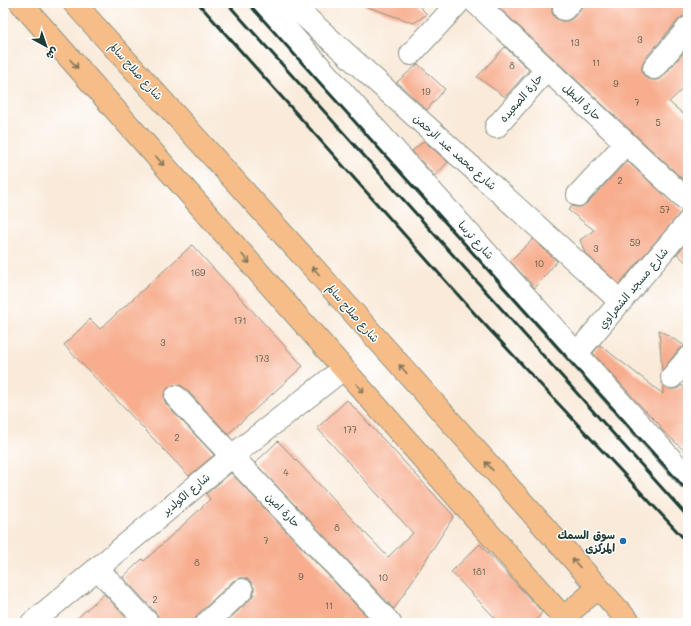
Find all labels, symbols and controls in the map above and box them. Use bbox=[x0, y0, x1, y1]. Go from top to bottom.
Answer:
north arrow bbox=[26, 26, 66, 66]
house number: 3 bbox=[637, 34, 643, 45]
house number: 13 bbox=[570, 37, 580, 48]
street label: شارع صلاح سالم bbox=[105, 39, 166, 104]
text: ش bbox=[43, 44, 62, 64]
house number: 11 bbox=[592, 57, 600, 68]
one-way arrow bbox=[70, 59, 79, 69]
house number: 8 bbox=[509, 60, 515, 71]
street label: حارة الصعيده bbox=[495, 70, 546, 125]
house number: 9 bbox=[613, 78, 619, 89]
street label: حارة البطل bbox=[559, 80, 605, 124]
house number: 19 bbox=[421, 86, 431, 97]
house number: 7 bbox=[634, 97, 640, 108]
street label: شارع محمد عبد الرحمن bbox=[409, 110, 500, 195]
house number: 5 bbox=[655, 117, 661, 128]
one-way arrow bbox=[155, 156, 164, 166]
house number: 2 bbox=[617, 175, 623, 186]
house number: 57 bbox=[660, 204, 670, 215]
street label: شارع ترسا bbox=[454, 217, 498, 263]
house number: 59 bbox=[630, 237, 641, 248]
house number: 3 bbox=[593, 243, 599, 254]
street label: شارع مسجد الشعراوي bbox=[594, 244, 672, 333]
one-way arrow bbox=[241, 254, 251, 264]
house number: 10 bbox=[534, 258, 544, 269]
one-way arrow bbox=[312, 266, 321, 277]
house number: 169 bbox=[191, 267, 206, 278]
street label: شارع صلاح سالم bbox=[322, 280, 383, 346]
house number: 171 bbox=[233, 315, 247, 326]
house number: 3 bbox=[160, 337, 166, 348]
house number: 173 bbox=[255, 353, 269, 364]
one-way arrow bbox=[398, 364, 407, 374]
one-way arrow bbox=[355, 383, 364, 393]
house number: 177 bbox=[343, 424, 357, 435]
house number: 2 bbox=[174, 432, 180, 443]
one-way arrow bbox=[485, 460, 494, 471]
house number: 4 bbox=[283, 467, 289, 478]
street label: شارع الكولدير bbox=[158, 469, 214, 520]
street label: حارة امين bbox=[263, 489, 304, 531]
house number: 8 bbox=[334, 522, 340, 533]
place label: سوق السمك المركزى bbox=[558, 527, 615, 555]
house number: 7 bbox=[263, 535, 269, 546]
marker: سوق السمك المركزى bbox=[618, 536, 628, 546]
house number: 8 bbox=[194, 557, 200, 568]
one-way arrow bbox=[571, 557, 580, 568]
house number: 181 bbox=[472, 566, 486, 577]
house number: 9 bbox=[298, 571, 304, 582]
house number: 10 bbox=[378, 572, 388, 583]
house number: 2 bbox=[152, 594, 158, 605]
house number: 11 bbox=[325, 600, 333, 611]

